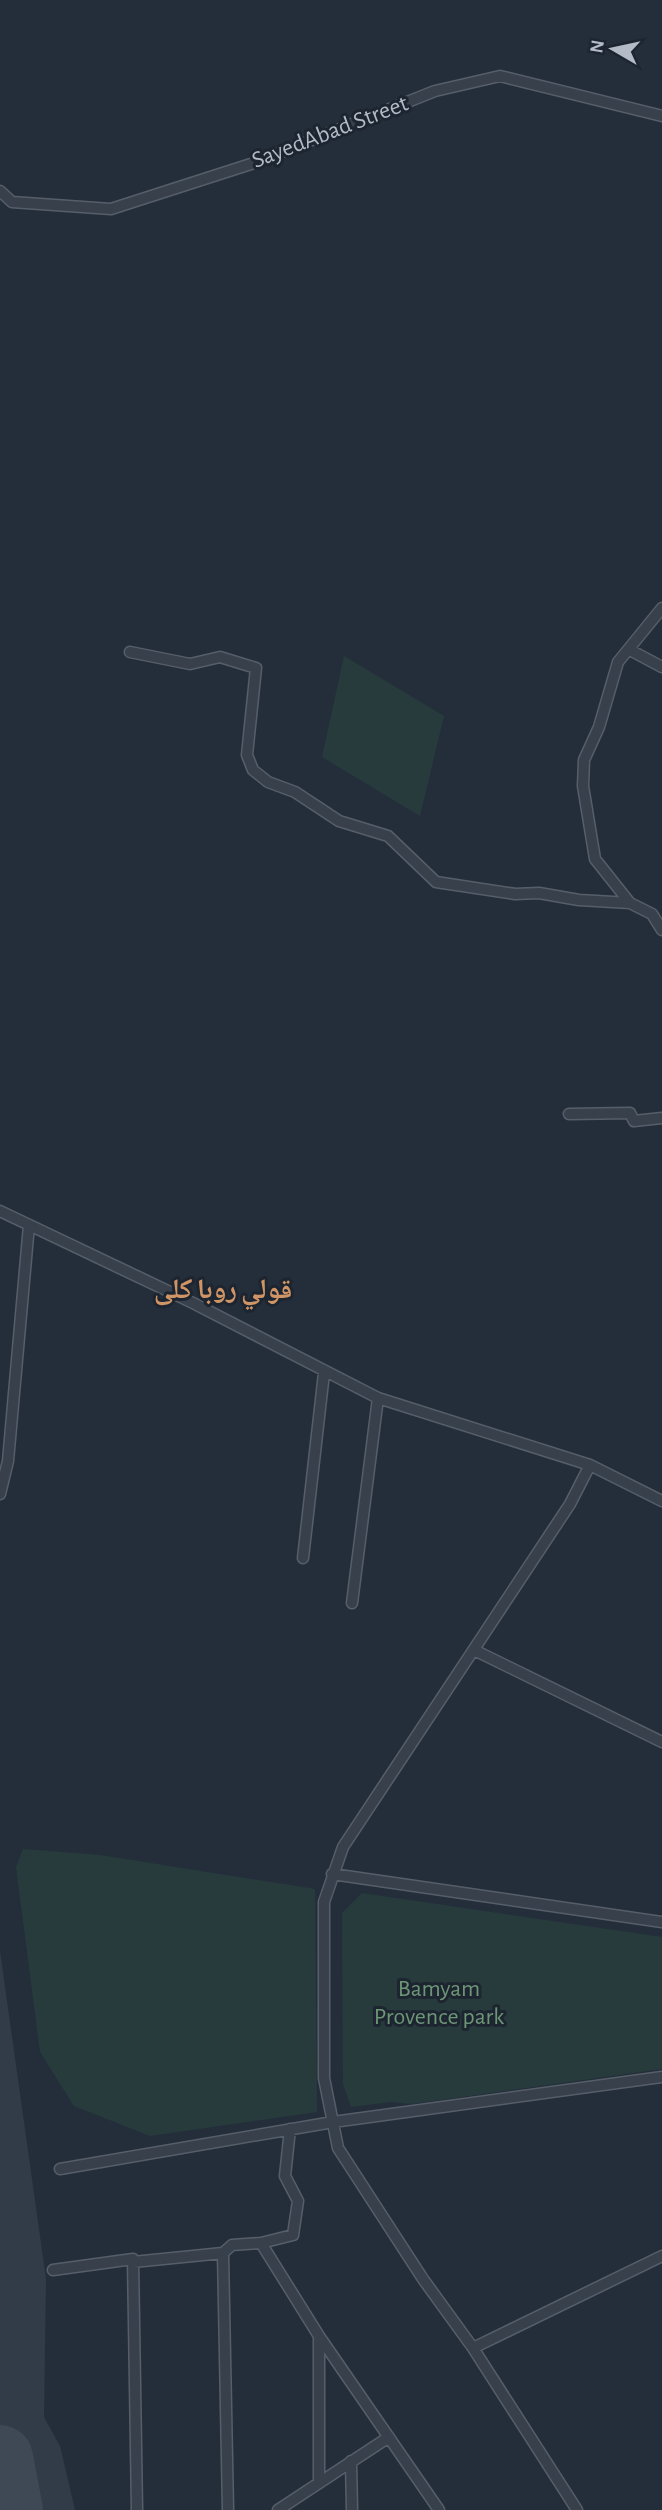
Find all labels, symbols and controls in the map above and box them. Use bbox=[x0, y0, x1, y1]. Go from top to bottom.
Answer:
north arrow bbox=[578, 14, 648, 84]
text: N bbox=[587, 39, 608, 55]
street label: SayedAbad Street bbox=[249, 91, 412, 173]
district label: قولي روبا کلی bbox=[154, 1276, 292, 1311]
park label: Bamyam Provence park bbox=[374, 1977, 504, 2029]

